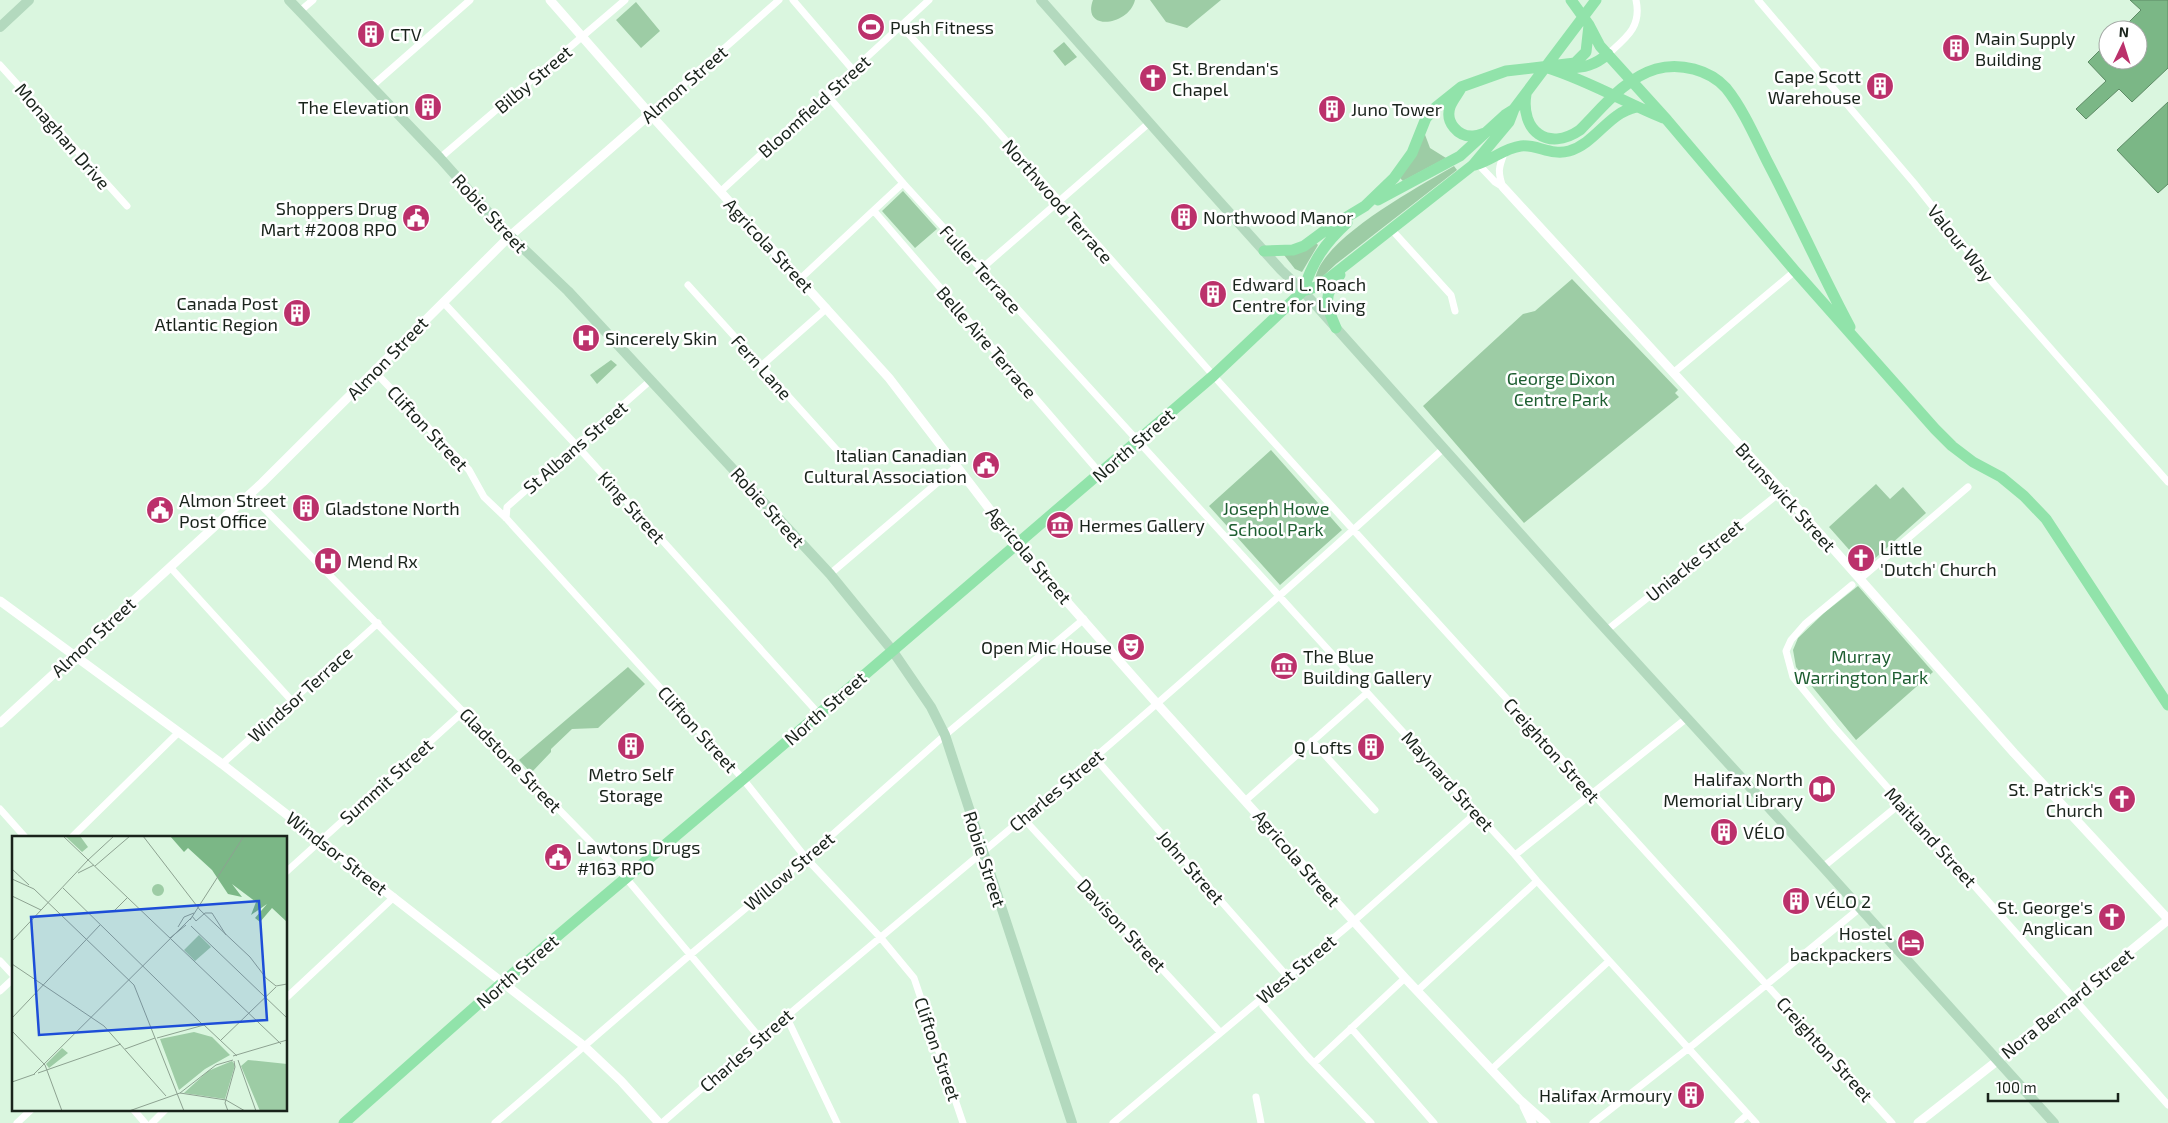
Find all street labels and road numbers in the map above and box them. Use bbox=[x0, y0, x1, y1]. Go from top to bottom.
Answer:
street label: Bilby Street bbox=[490, 40, 576, 118]
street label: Almon Street bbox=[636, 40, 732, 127]
street label: Bloomfield Street bbox=[754, 50, 875, 162]
street label: Monaghan Drive bbox=[11, 78, 115, 194]
street label: Northwood Terrace bbox=[998, 134, 1118, 268]
street label: Robie Street bbox=[448, 169, 532, 257]
street label: Agricola Street bbox=[720, 193, 818, 297]
street label: Valour Way bbox=[1923, 200, 1999, 286]
street label: Fuller Terrace bbox=[936, 220, 1026, 318]
street label: Belle Aire Terrace bbox=[932, 281, 1042, 403]
street label: Almon Street bbox=[342, 312, 432, 404]
street label: Fern Lane bbox=[727, 330, 797, 404]
street label: Clifton Street bbox=[383, 381, 473, 475]
street label: St Albans Street bbox=[518, 396, 632, 498]
street label: North Street bbox=[1087, 403, 1179, 487]
street label: Brunswick Street bbox=[1731, 438, 1841, 556]
street label: Robie Street bbox=[726, 463, 810, 552]
street label: King Street bbox=[594, 466, 670, 548]
street label: Agricola Street bbox=[982, 502, 1076, 609]
street label: Uniacke Street bbox=[1641, 514, 1747, 606]
street label: Almon Street bbox=[46, 592, 140, 682]
street label: Windsor Terrace bbox=[243, 641, 357, 747]
street label: North Street bbox=[779, 666, 871, 750]
street label: Clifton Street bbox=[654, 681, 743, 777]
street label: Creighton Street bbox=[1499, 693, 1605, 807]
street label: Gladstone Street bbox=[455, 703, 567, 817]
street label: Maynard Street bbox=[1397, 726, 1499, 836]
street label: Summit Street bbox=[335, 734, 437, 828]
street label: Charles Street bbox=[1004, 744, 1108, 836]
street label: Maitland Street bbox=[1880, 782, 1982, 892]
street label: Agricola Street bbox=[1249, 805, 1345, 911]
street label: Windsor Street bbox=[282, 807, 392, 899]
street label: Robie Street bbox=[959, 808, 1011, 910]
street label: John Street bbox=[1153, 825, 1229, 909]
street label: Willow Street bbox=[739, 827, 839, 915]
street label: Davison Street bbox=[1073, 874, 1171, 976]
street label: North Street bbox=[471, 929, 563, 1013]
street label: West Street bbox=[1252, 929, 1340, 1008]
street label: Nora Bernard Street bbox=[1996, 943, 2138, 1063]
street label: Creighton Street bbox=[1772, 992, 1878, 1106]
street label: Clifton Street bbox=[910, 994, 966, 1104]
street label: Charles Street bbox=[695, 1004, 797, 1096]

